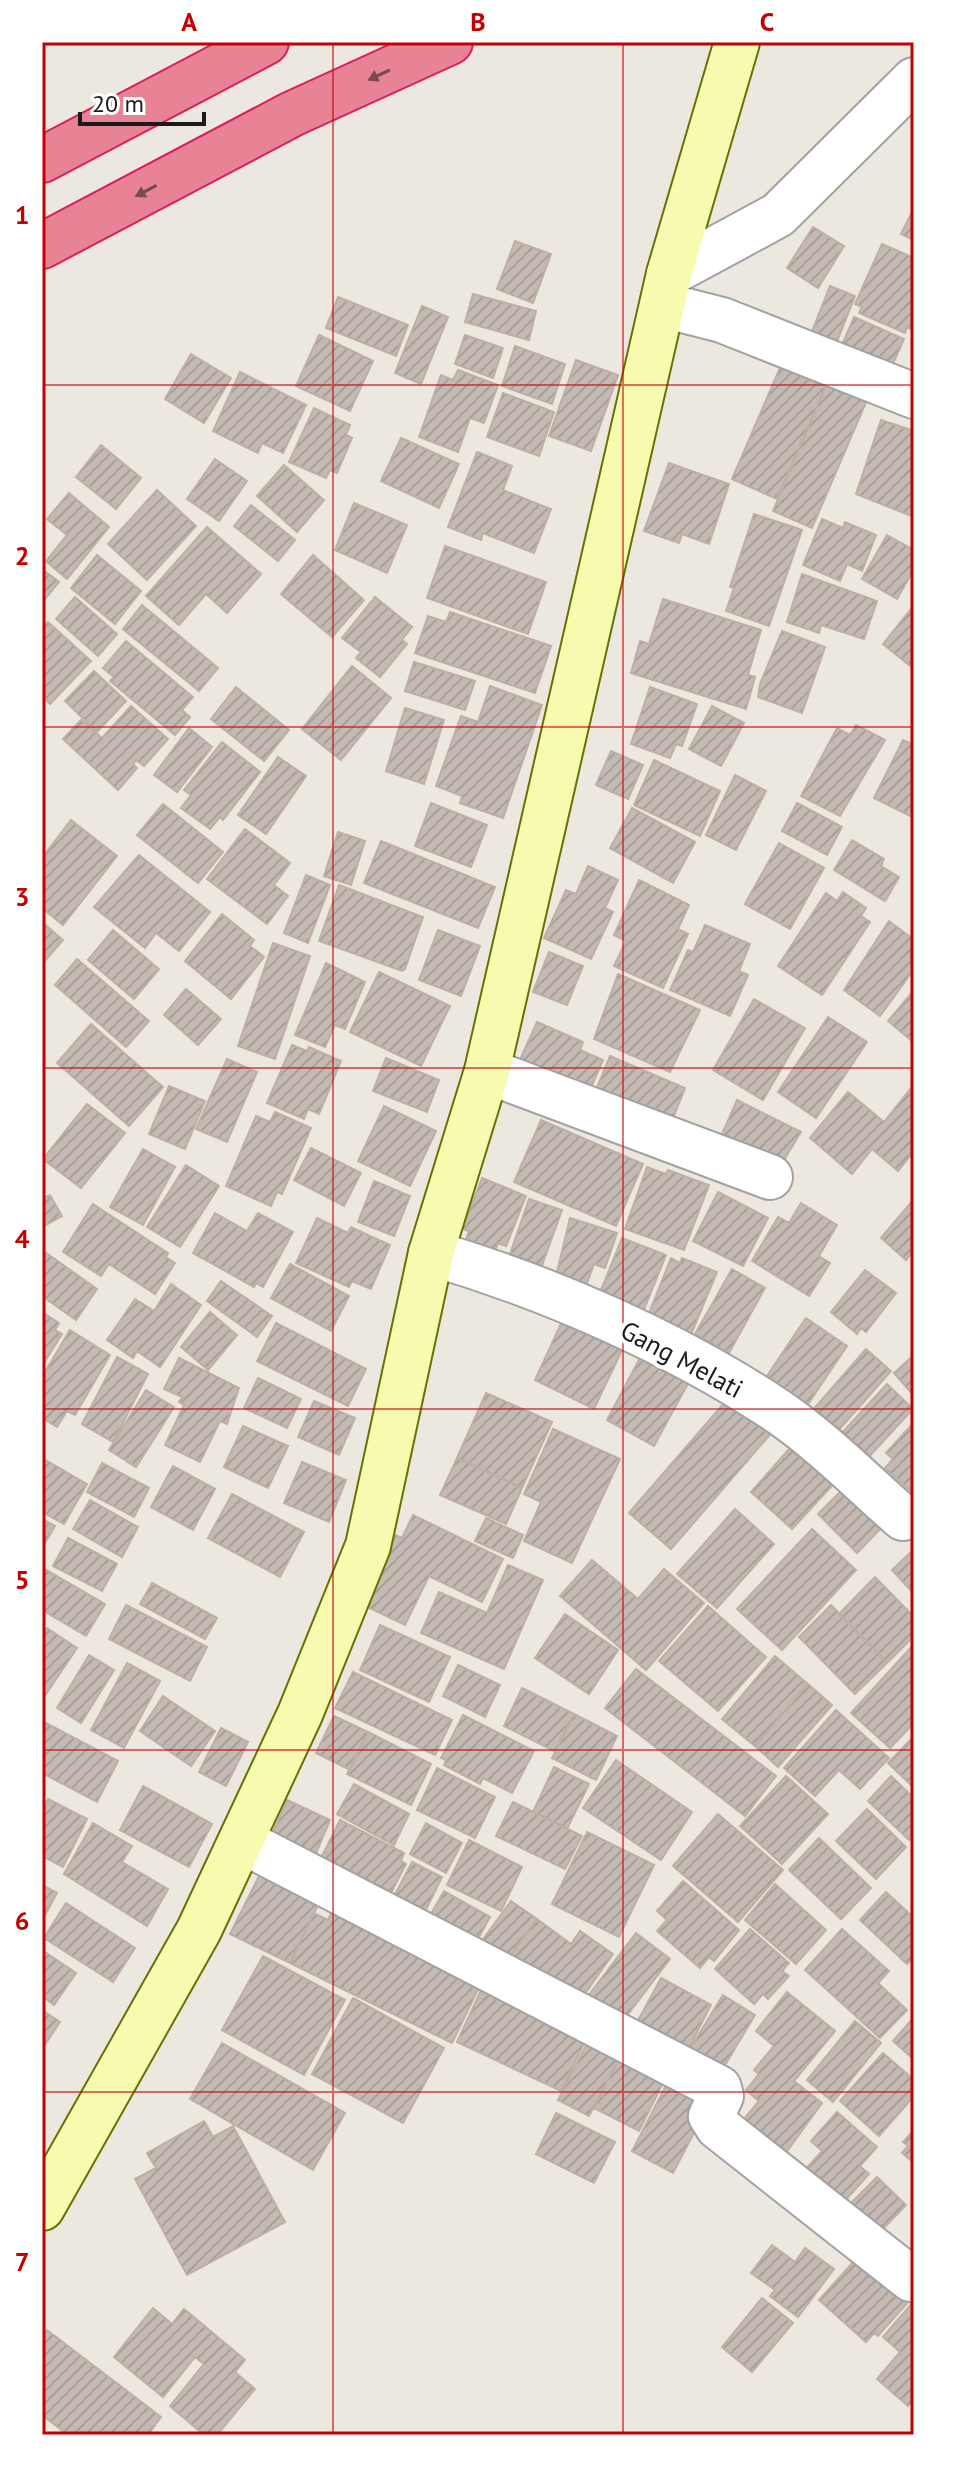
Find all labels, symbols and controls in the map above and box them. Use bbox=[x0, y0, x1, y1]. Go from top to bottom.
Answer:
text: A bbox=[181, 5, 197, 38]
text: B bbox=[470, 5, 486, 38]
text: C bbox=[760, 5, 774, 38]
one-way arrow bbox=[367, 68, 390, 81]
scale bar bbox=[80, 76, 204, 126]
text: 20 m bbox=[92, 88, 144, 119]
one-way arrow bbox=[135, 185, 158, 198]
text: 1 bbox=[15, 198, 29, 231]
text: 2 bbox=[15, 539, 29, 572]
text: 3 bbox=[15, 880, 29, 913]
text: 4 bbox=[15, 1222, 30, 1255]
street label: Gang Melati bbox=[615, 1313, 749, 1405]
text: 5 bbox=[15, 1563, 29, 1596]
text: 6 bbox=[15, 1904, 29, 1937]
text: 7 bbox=[15, 2245, 29, 2278]

